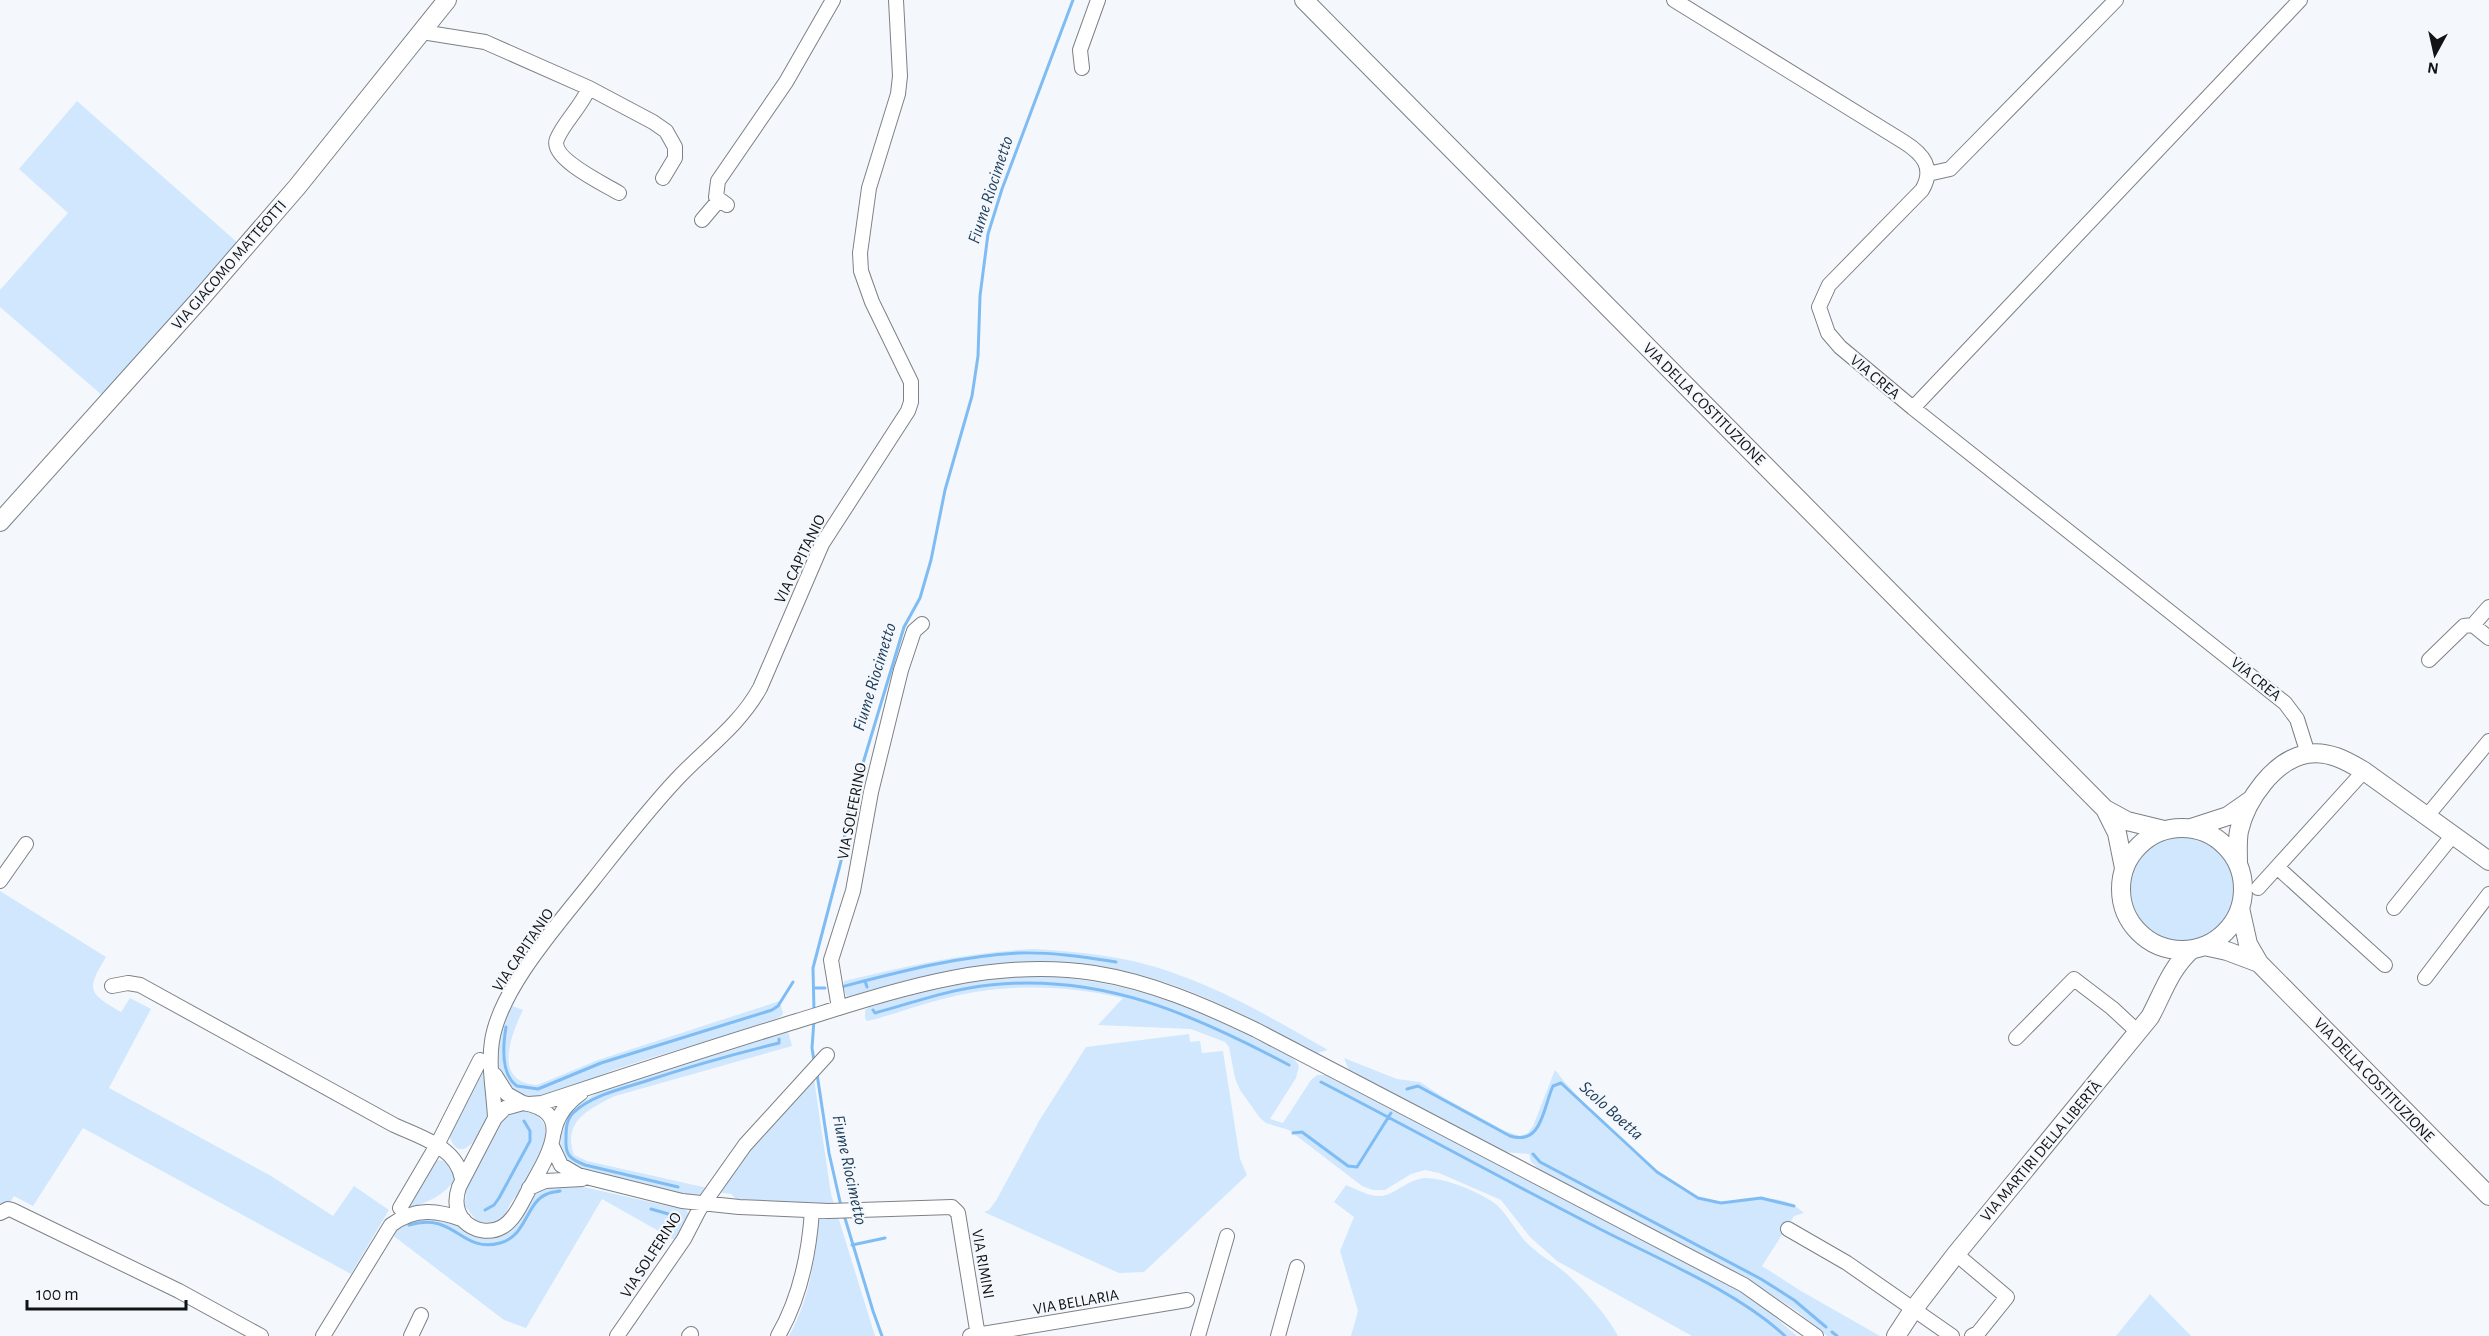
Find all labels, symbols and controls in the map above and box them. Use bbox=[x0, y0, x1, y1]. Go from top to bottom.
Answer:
north arrow bbox=[2405, 24, 2465, 84]
text: N bbox=[2426, 59, 2440, 77]
water label: Fiume Riocimetto bbox=[965, 134, 1017, 246]
street label: VIA GIACOMO MATTEOTTI bbox=[169, 197, 289, 333]
street label: VIA DELLA COSTITUZIONE bbox=[1640, 340, 1768, 468]
street label: VIA CREA bbox=[1847, 352, 1903, 402]
street label: VIA CAPITANIO bbox=[772, 512, 828, 606]
water label: Fiume Riocimetto bbox=[850, 621, 900, 733]
street label: VIA CREA bbox=[2228, 654, 2284, 704]
street label: VIA SOLFERINO bbox=[835, 761, 869, 861]
street label: VIA CAPITANIO bbox=[489, 906, 557, 994]
street label: VIA DELLA COSTITUZIONE bbox=[2311, 1015, 2437, 1145]
street label: VIA MARTIRI DELLA LIBERTÀ bbox=[1976, 1076, 2104, 1224]
water label: Scolo Boetta bbox=[1576, 1078, 1646, 1144]
water label: Fiume Riocimetto bbox=[829, 1113, 869, 1227]
street label: VIA SOLFERINO bbox=[618, 1209, 684, 1301]
street label: VIA RIMINI bbox=[969, 1228, 997, 1300]
scale bar bbox=[27, 1273, 186, 1311]
text: 100 m bbox=[36, 1286, 79, 1304]
street label: VIA BELLARIA bbox=[1032, 1287, 1120, 1317]

